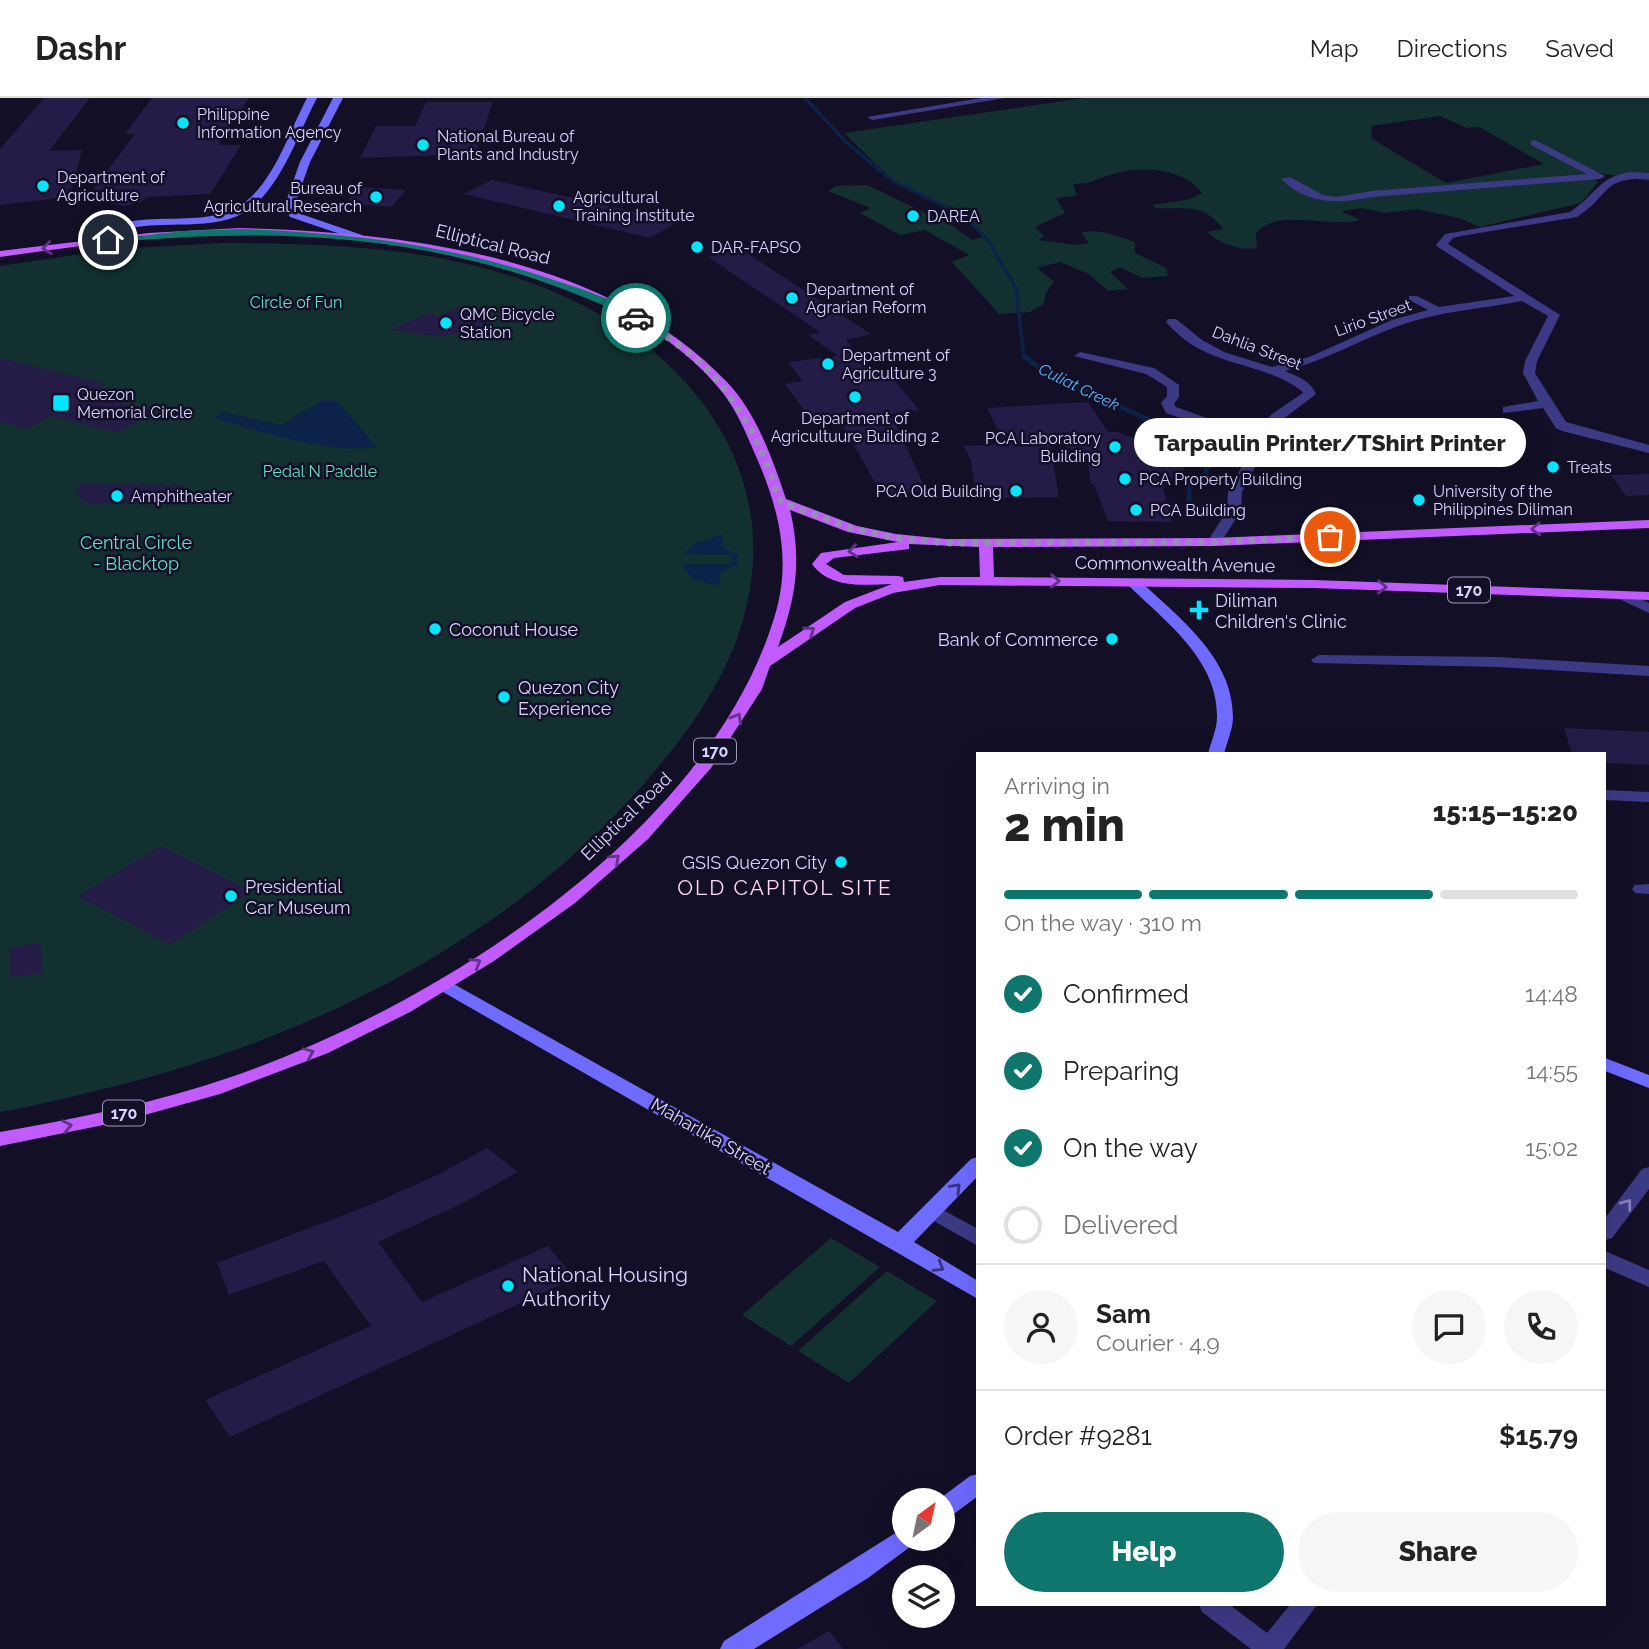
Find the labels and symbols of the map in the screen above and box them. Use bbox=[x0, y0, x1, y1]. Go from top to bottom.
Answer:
place label: Philippine Information Agency bbox=[197, 105, 342, 142]
marker: Philippine Information Agency bbox=[175, 115, 191, 131]
place label: National Bureau of Plants and Industry bbox=[437, 127, 579, 164]
marker: National Bureau of Plants and Industry bbox=[415, 137, 431, 153]
place label: Department of Agriculture bbox=[57, 168, 166, 205]
marker: Department of Agriculture bbox=[35, 178, 51, 194]
place label: Bureau of Agricultural Research bbox=[204, 179, 363, 216]
place label: Agricultural Training Institute bbox=[573, 188, 695, 225]
marker: Bureau of Agricultural Research bbox=[368, 189, 384, 205]
marker: Agricultural Training Institute bbox=[551, 198, 567, 214]
place label: DAREA bbox=[927, 207, 980, 226]
marker: DAREA bbox=[905, 208, 921, 224]
pin bbox=[78, 210, 138, 270]
street label: Elliptical Road bbox=[434, 220, 552, 268]
place label: DAR-FAPSO bbox=[711, 238, 801, 257]
marker: DAR-FAPSO bbox=[689, 239, 705, 255]
one-way arrow bbox=[41, 240, 53, 255]
place label: Department of Agrarian Reform bbox=[806, 280, 926, 317]
courier bbox=[601, 283, 671, 353]
marker: Department of Agrarian Reform bbox=[784, 290, 800, 306]
park label: Circle of Fun bbox=[250, 293, 342, 312]
street label: Lirio Street bbox=[1332, 295, 1414, 341]
place label: QMC Bicycle Station bbox=[460, 305, 555, 342]
marker: QMC Bicycle Station bbox=[438, 315, 454, 331]
street label: Dahlia Street bbox=[1210, 322, 1305, 374]
place label: Department of Agriculture 3 bbox=[842, 346, 951, 383]
marker: Department of Agriculture 3 bbox=[820, 356, 836, 372]
water label: Culiat Creek bbox=[1036, 359, 1123, 415]
place label: Quezon Memorial Circle bbox=[77, 385, 193, 422]
marker: Department of Agricultuure Building 2 bbox=[847, 389, 863, 405]
marker: Quezon Memorial Circle bbox=[51, 393, 71, 413]
place label: Department of Agricultuure Building 2 bbox=[771, 409, 939, 446]
callout: Tarpaulin Printer/TShirt Printer bbox=[1134, 418, 1526, 467]
place label: PCA Laboratory Building bbox=[985, 429, 1101, 466]
marker: PCA Laboratory Building bbox=[1107, 439, 1123, 455]
place label: Treats bbox=[1567, 458, 1612, 477]
marker: Treats bbox=[1545, 459, 1561, 475]
park label: Pedal N Paddle bbox=[263, 462, 377, 481]
place label: PCA Property Building bbox=[1139, 470, 1302, 489]
marker: PCA Property Building bbox=[1117, 471, 1133, 487]
place label: PCA Old Building bbox=[876, 482, 1002, 501]
place label: University of the Philippines Diliman bbox=[1433, 482, 1573, 519]
marker: PCA Old Building bbox=[1008, 483, 1024, 499]
place label: Amphitheater bbox=[131, 487, 233, 506]
marker: Amphitheater bbox=[109, 488, 125, 504]
marker: University of the Philippines Diliman bbox=[1411, 492, 1427, 508]
place label: PCA Building bbox=[1150, 501, 1246, 520]
marker: PCA Building bbox=[1128, 502, 1144, 518]
pin bbox=[1300, 507, 1360, 567]
one-way arrow bbox=[1530, 522, 1541, 537]
park label: Central Circle - Blacktop bbox=[80, 532, 192, 574]
one-way arrow bbox=[847, 543, 859, 558]
street label: Commonwealth Avenue bbox=[1075, 552, 1276, 576]
one-way arrow bbox=[1050, 574, 1061, 589]
road number: 170 bbox=[1448, 578, 1490, 603]
one-way arrow bbox=[1376, 580, 1387, 595]
place label: Diliman Children's Clinic bbox=[1215, 590, 1347, 632]
marker: Diliman Children's Clinic bbox=[1189, 600, 1209, 620]
place label: Coconut House bbox=[449, 619, 579, 640]
marker: Coconut House bbox=[427, 621, 443, 637]
one-way arrow bbox=[802, 627, 815, 639]
place label: Bank of Commerce bbox=[938, 629, 1098, 650]
marker: Bank of Commerce bbox=[1104, 631, 1120, 647]
place label: Quezon City Experience bbox=[518, 677, 619, 719]
marker: Quezon City Experience bbox=[496, 689, 512, 705]
one-way arrow bbox=[729, 712, 742, 725]
road number: 170 bbox=[694, 738, 736, 764]
street label: Elliptical Road bbox=[576, 768, 676, 864]
place label: GSIS Quezon City bbox=[682, 852, 827, 873]
marker: GSIS Quezon City bbox=[833, 854, 849, 870]
one-way arrow bbox=[607, 855, 620, 867]
district label: OLD CAPITOL SITE bbox=[677, 875, 893, 900]
place label: Presidential Car Museum bbox=[245, 876, 351, 918]
marker: Presidential Car Museum bbox=[223, 888, 239, 904]
one-way arrow bbox=[468, 959, 481, 972]
one-way arrow bbox=[303, 1047, 315, 1061]
street label: Maharlika Street bbox=[647, 1093, 775, 1179]
road number: 170 bbox=[103, 1100, 145, 1126]
one-way arrow bbox=[61, 1120, 73, 1135]
one-way arrow bbox=[947, 1183, 960, 1196]
one-way arrow bbox=[1619, 1199, 1631, 1212]
one-way arrow bbox=[932, 1259, 945, 1272]
place label: National Housing Authority bbox=[522, 1262, 688, 1311]
marker: National Housing Authority bbox=[500, 1278, 516, 1294]
north arrow bbox=[892, 1488, 956, 1550]

